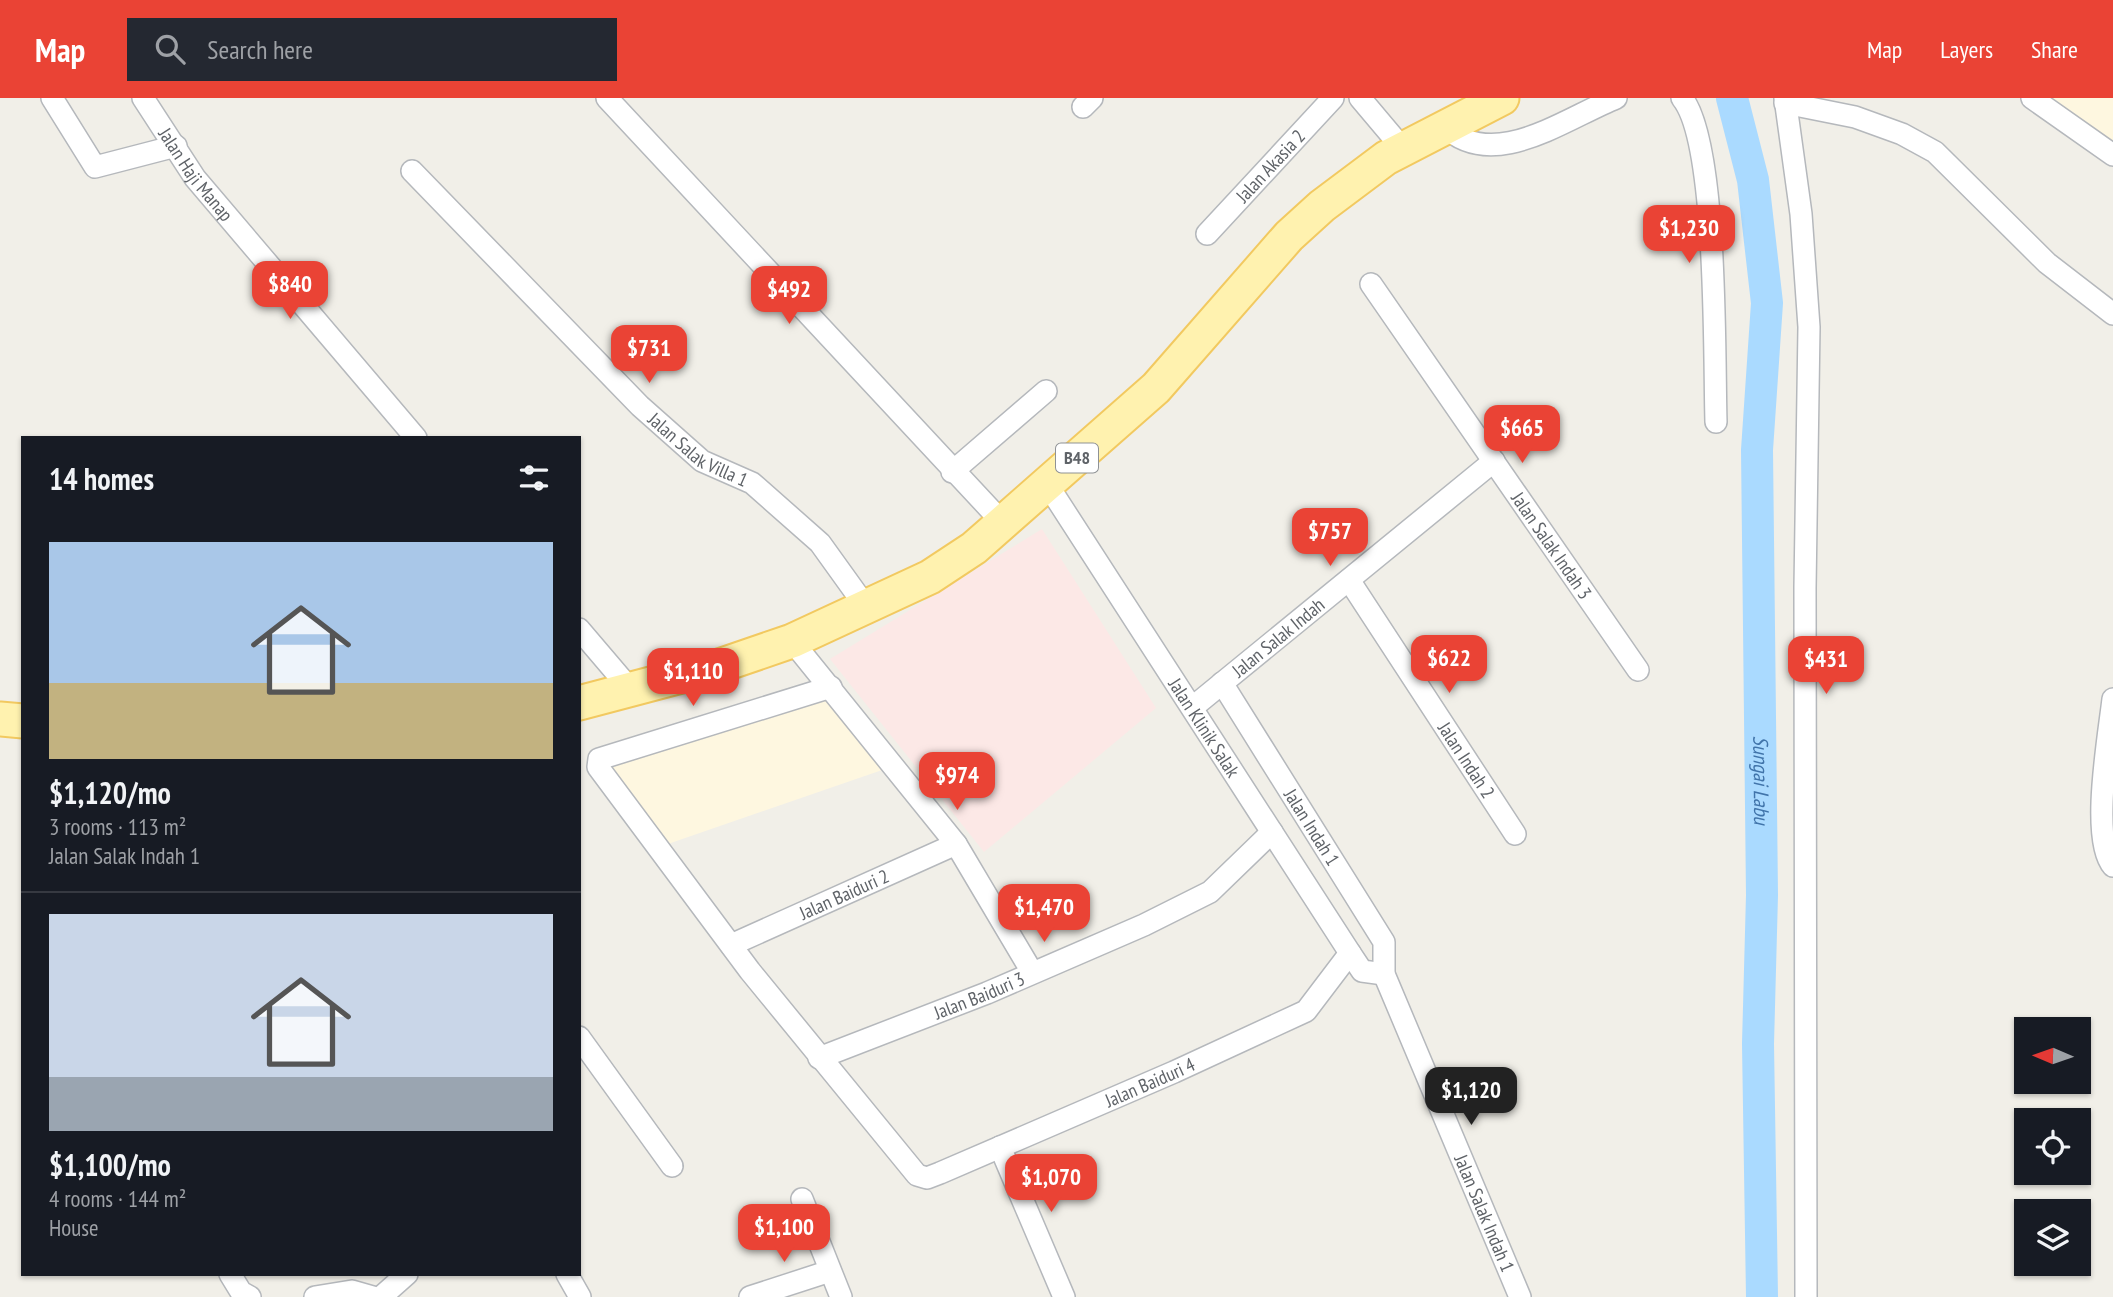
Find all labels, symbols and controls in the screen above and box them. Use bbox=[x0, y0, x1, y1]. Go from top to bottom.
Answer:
search box bbox=[127, 18, 617, 81]
text: Map bbox=[35, 28, 85, 71]
icon: search bbox=[151, 30, 189, 68]
text: Search here bbox=[207, 33, 313, 66]
text: Map bbox=[1867, 34, 1902, 65]
text: Layers bbox=[1940, 34, 1993, 65]
text: Share bbox=[2031, 34, 2078, 65]
street label: Jalan Haji Manap bbox=[153, 122, 238, 226]
street label: Jalan Akasia 2 bbox=[1230, 124, 1310, 208]
pin: $1,230 bbox=[1632, 206, 1746, 265]
text: $1,230 bbox=[1659, 213, 1719, 242]
pin: $840 bbox=[249, 262, 331, 321]
pin: $492 bbox=[748, 266, 830, 326]
text: $840 bbox=[268, 269, 312, 298]
text: $492 bbox=[767, 274, 811, 303]
pin: $731 bbox=[608, 326, 690, 385]
text: $731 bbox=[627, 333, 671, 362]
street label: Jalan Salak Villa 1 bbox=[643, 406, 752, 492]
pin: $665 bbox=[1481, 406, 1563, 465]
text: $665 bbox=[1500, 413, 1544, 442]
road number: B48 bbox=[1056, 444, 1098, 472]
text: 14 homes bbox=[49, 459, 154, 498]
icon: filters bbox=[515, 459, 553, 497]
street label: Jalan Salak Indah 3 bbox=[1506, 486, 1597, 604]
pin: $757 bbox=[1289, 508, 1371, 568]
text: $757 bbox=[1308, 516, 1352, 545]
icon: home bbox=[238, 587, 364, 713]
street label: Jalan Salak Indah bbox=[1226, 593, 1329, 683]
pin: $622 bbox=[1408, 636, 1490, 695]
pin: $431 bbox=[1785, 636, 1867, 696]
text: $622 bbox=[1427, 643, 1471, 672]
text: $431 bbox=[1804, 644, 1848, 673]
pin: $1,110 bbox=[636, 648, 750, 708]
text: $1,110 bbox=[663, 656, 723, 685]
street label: Jalan Klinik Salak bbox=[1163, 673, 1245, 782]
street label: Jalan Indah 2 bbox=[1432, 716, 1500, 803]
water label: Sungai Labu bbox=[1747, 736, 1775, 827]
pin: $974 bbox=[916, 752, 998, 812]
text: $974 bbox=[935, 760, 979, 789]
text: $1,120/mo bbox=[49, 773, 171, 812]
street label: Jalan Indah 1 bbox=[1279, 783, 1345, 870]
text: 3 rooms · 113 m² bbox=[49, 812, 186, 841]
text: Jalan Salak Indah 1 bbox=[49, 841, 200, 870]
street label: Jalan Baiduri 2 bbox=[795, 864, 893, 925]
pin: $1,470 bbox=[987, 884, 1101, 944]
text: $1,470 bbox=[1014, 892, 1074, 921]
icon: home bbox=[238, 959, 364, 1085]
street label: Jalan Baiduri 3 bbox=[930, 966, 1028, 1025]
north arrow bbox=[2014, 1017, 2091, 1094]
map controls bbox=[2014, 1017, 2091, 1276]
street label: Jalan Baiduri 4 bbox=[1100, 1052, 1199, 1113]
pin: $1,120 bbox=[1414, 1068, 1528, 1127]
text: $1,120 bbox=[1441, 1075, 1501, 1104]
button: locate bbox=[2014, 1108, 2091, 1185]
text: $1,100/mo bbox=[49, 1145, 171, 1184]
street label: Jalan Salak Indah 1 bbox=[1449, 1150, 1520, 1275]
pin: $1,070 bbox=[994, 1154, 1108, 1214]
text: $1,070 bbox=[1021, 1162, 1081, 1191]
text: 4 rooms · 144 m² bbox=[49, 1184, 186, 1213]
button: layers bbox=[2014, 1199, 2091, 1276]
pin: $1,100 bbox=[727, 1204, 841, 1264]
text: $1,100 bbox=[754, 1212, 814, 1241]
text: House bbox=[49, 1213, 99, 1242]

